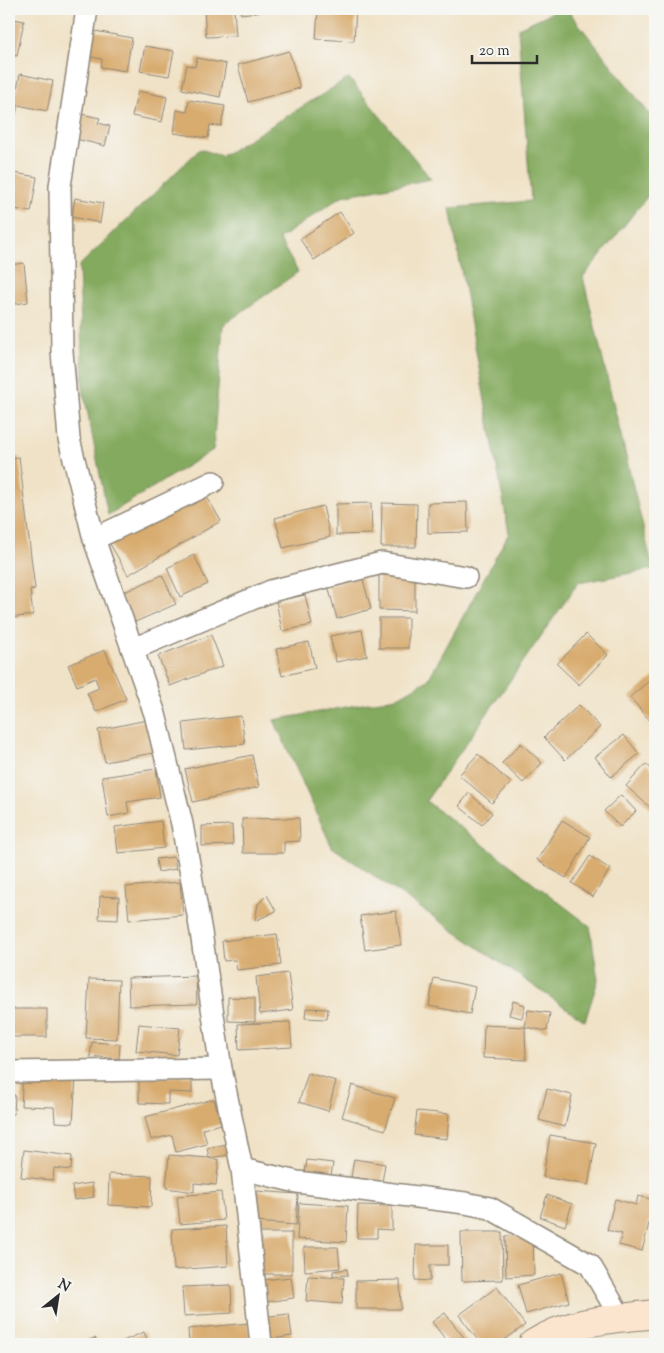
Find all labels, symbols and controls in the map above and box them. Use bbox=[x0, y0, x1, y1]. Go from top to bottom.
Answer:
scale bar bbox=[472, 32, 536, 64]
text: 20 m bbox=[479, 41, 510, 62]
north arrow bbox=[32, 1270, 82, 1320]
text: N bbox=[54, 1275, 73, 1298]

